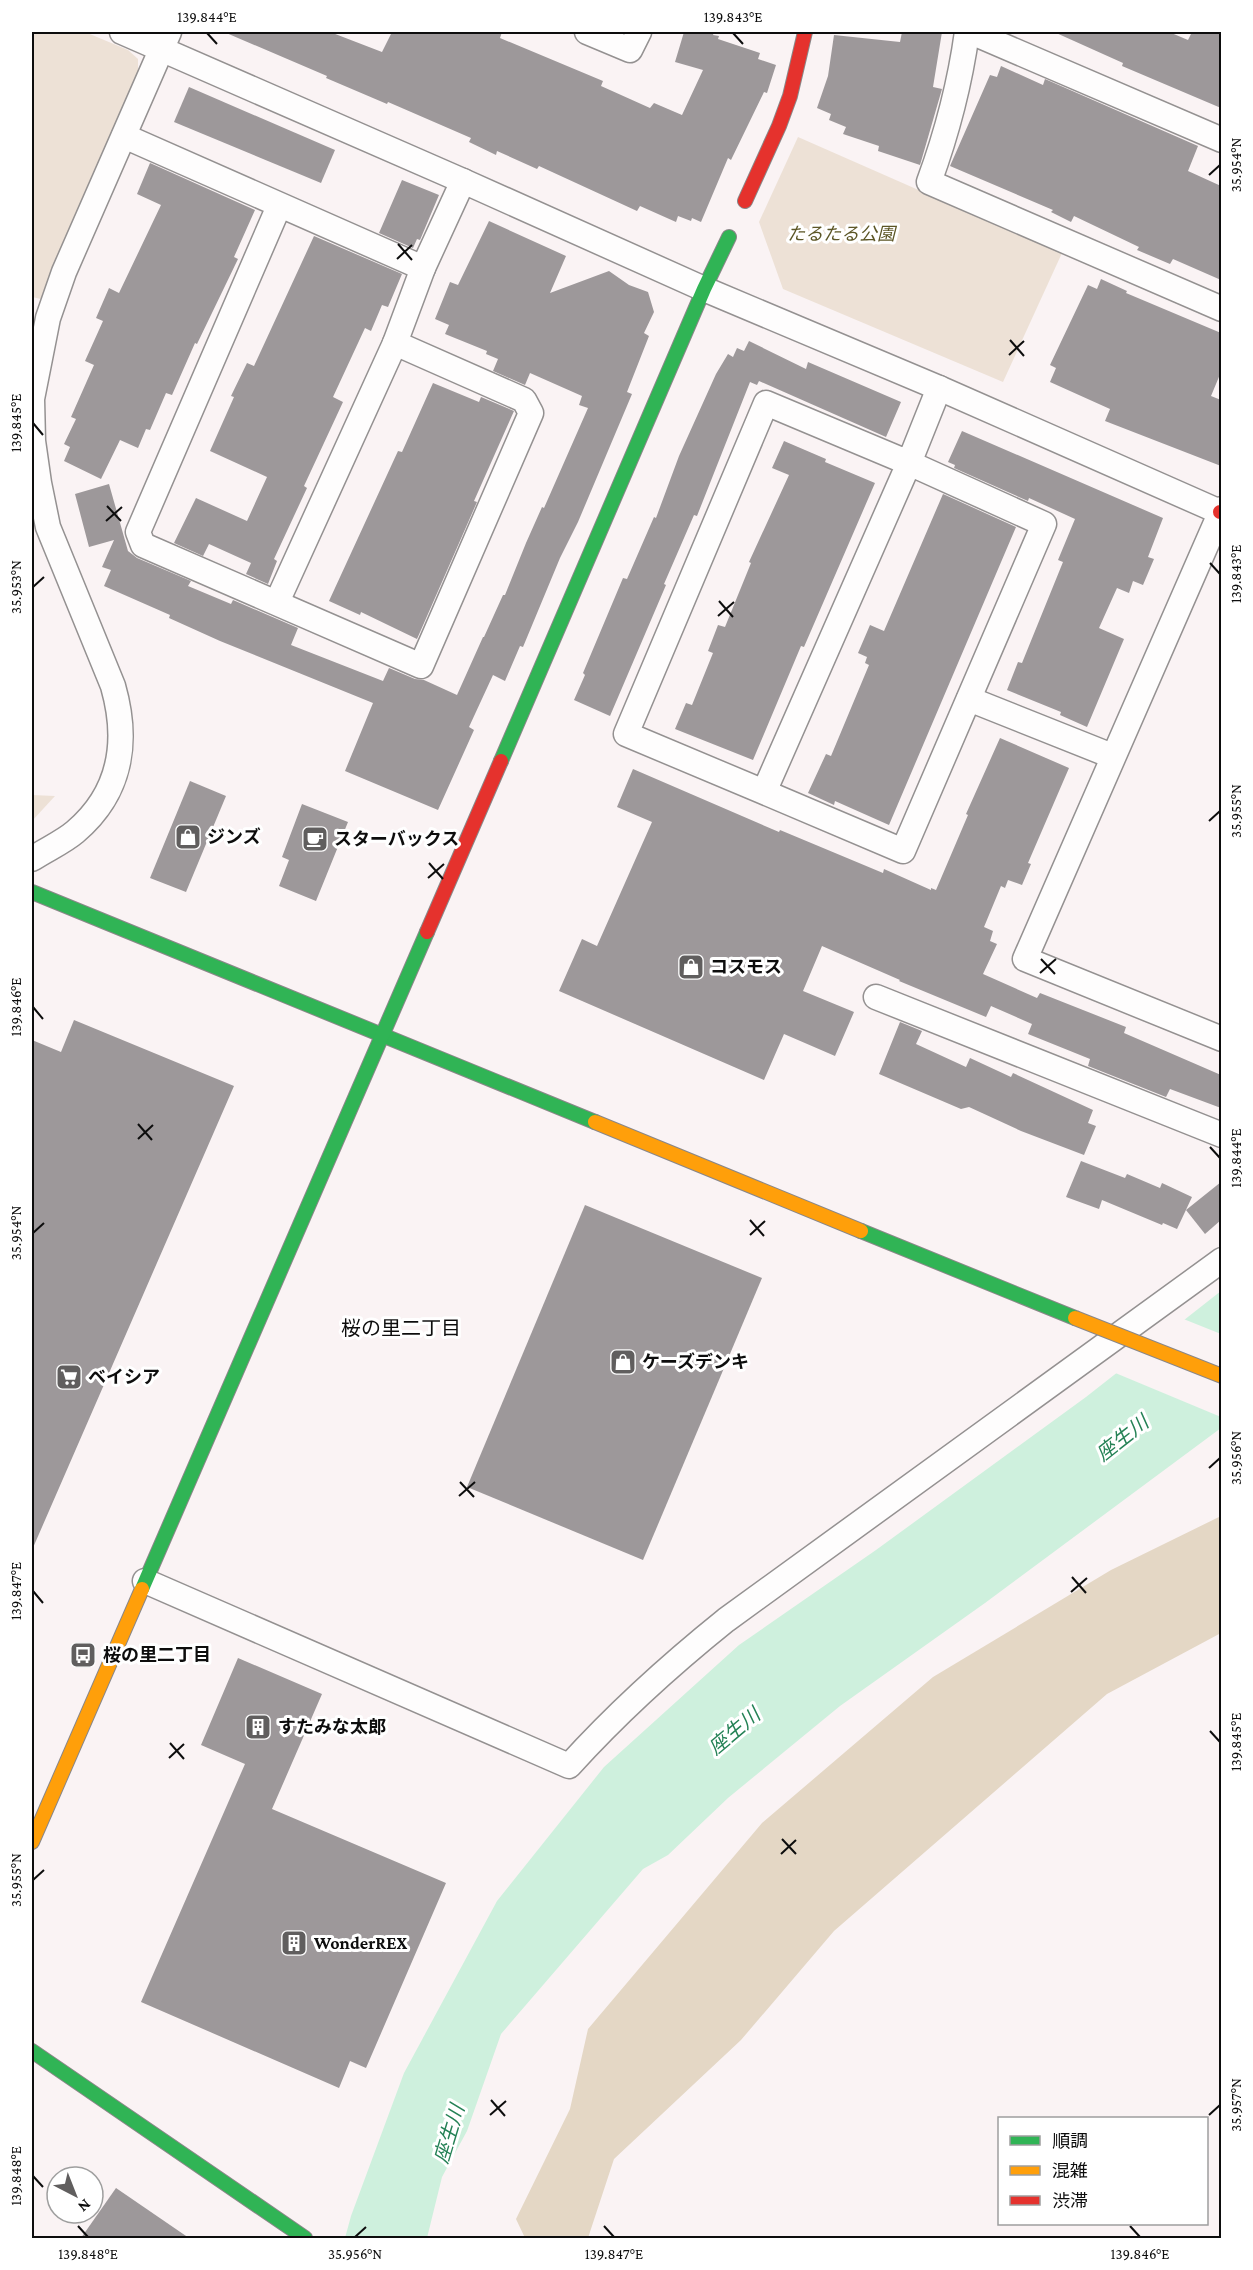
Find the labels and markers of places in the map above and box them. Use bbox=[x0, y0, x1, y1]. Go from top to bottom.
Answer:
shop icon: ジンズ bbox=[173, 822, 203, 852]
cafe icon: スターバックス bbox=[300, 824, 330, 854]
place label: ジンズ bbox=[207, 827, 261, 847]
place label: スターバックス bbox=[334, 829, 459, 849]
shop icon: コスモス bbox=[676, 952, 706, 982]
place label: コスモス bbox=[710, 957, 782, 977]
shop icon: ケーズデンキ bbox=[608, 1347, 638, 1377]
place label: ケーズデンキ bbox=[642, 1352, 749, 1372]
supermarket icon: ベイシア bbox=[54, 1362, 84, 1392]
place label: ベイシア bbox=[88, 1367, 160, 1387]
bus stop icon: 桜の里二丁目 bbox=[68, 1640, 98, 1670]
place label: 桜の里二丁目 bbox=[103, 1645, 211, 1665]
building icon: すたみな太郎 bbox=[243, 1712, 273, 1742]
place label: すたみな太郎 bbox=[278, 1717, 386, 1737]
building icon: WonderREX bbox=[279, 1928, 309, 1958]
place label: WonderREX bbox=[313, 1933, 407, 1953]

